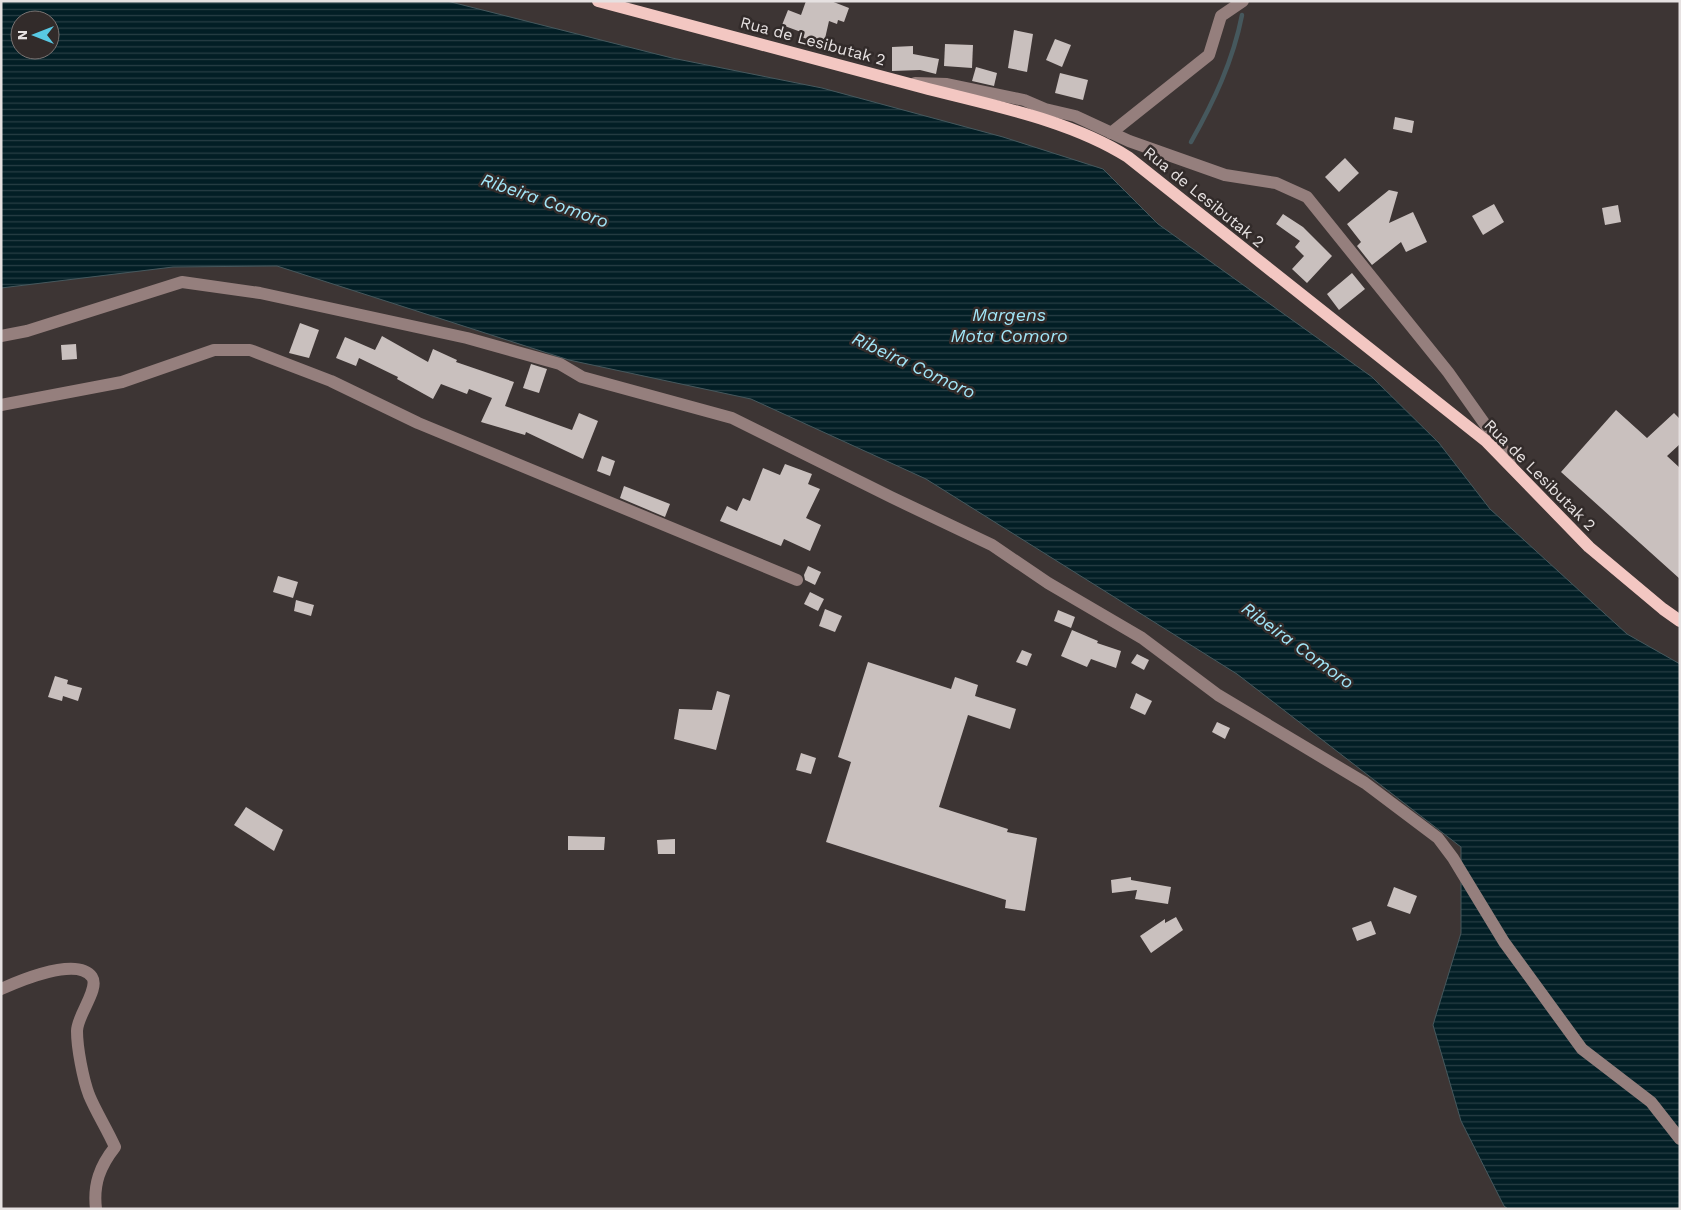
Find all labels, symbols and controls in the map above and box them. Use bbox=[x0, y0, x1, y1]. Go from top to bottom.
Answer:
north arrow bbox=[10, 10, 60, 60]
street label: Rua de Lesibutak 2 bbox=[738, 12, 888, 70]
text: N bbox=[14, 30, 30, 40]
street label: Rua de Lesibutak 2 bbox=[1140, 143, 1268, 251]
water label: Ribeira Comoro bbox=[478, 168, 612, 232]
water label: Margens Mota Comoro bbox=[950, 304, 1068, 346]
water label: Ribeira Comoro bbox=[849, 327, 979, 403]
street label: Rua de Lesibutak 2 bbox=[1480, 415, 1600, 535]
water label: Ribeira Comoro bbox=[1238, 597, 1358, 693]

